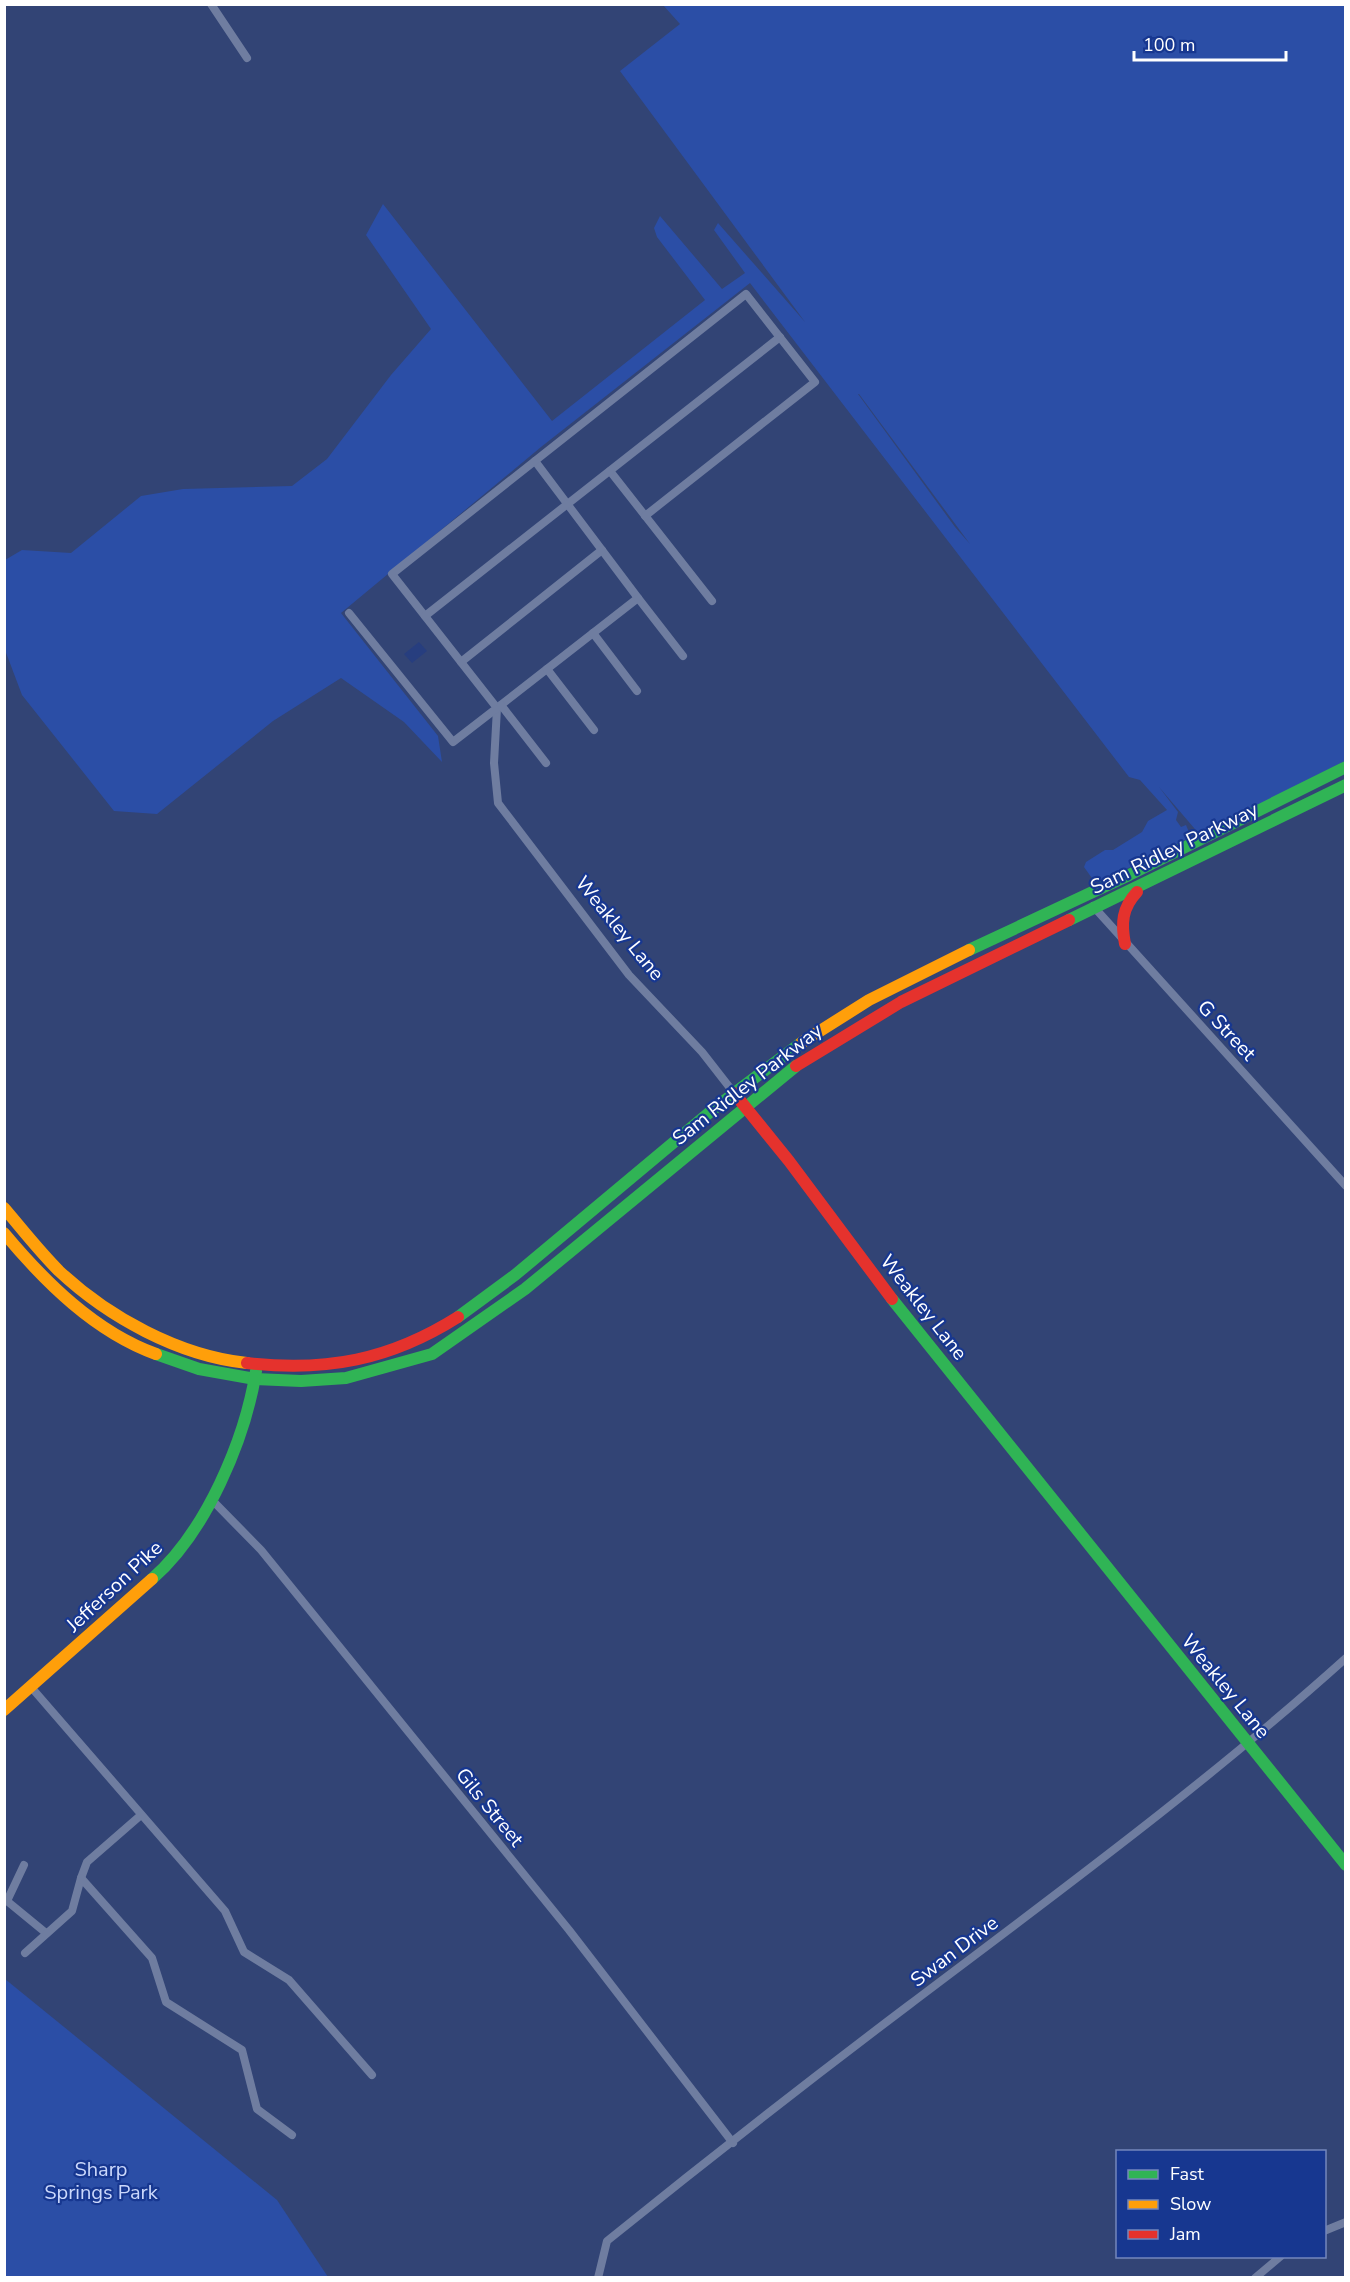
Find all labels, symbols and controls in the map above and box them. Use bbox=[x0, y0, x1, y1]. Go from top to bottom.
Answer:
scale bar bbox=[1134, 24, 1286, 62]
text: 100 m bbox=[1143, 33, 1195, 57]
street label: Sam Ridley Parkway bbox=[1086, 796, 1263, 901]
street label: Weakley Lane bbox=[569, 870, 670, 986]
street label: G Street bbox=[1191, 994, 1262, 1067]
street label: Sam Ridley Parkway bbox=[667, 1017, 829, 1152]
street label: Weakley Lane bbox=[874, 1249, 973, 1366]
street label: Jefferson Pike bbox=[60, 1535, 168, 1639]
street label: Weakley Lane bbox=[1175, 1628, 1276, 1744]
street label: Gils Street bbox=[449, 1762, 530, 1853]
street label: Swan Drive bbox=[905, 1910, 1004, 1993]
legend bbox=[1116, 2150, 1326, 2258]
park label: Sharp Springs Park bbox=[44, 2156, 159, 2206]
text: Fast bbox=[1170, 2162, 1205, 2186]
text: Slow bbox=[1170, 2192, 1211, 2216]
text: Jam bbox=[1169, 2222, 1201, 2246]

